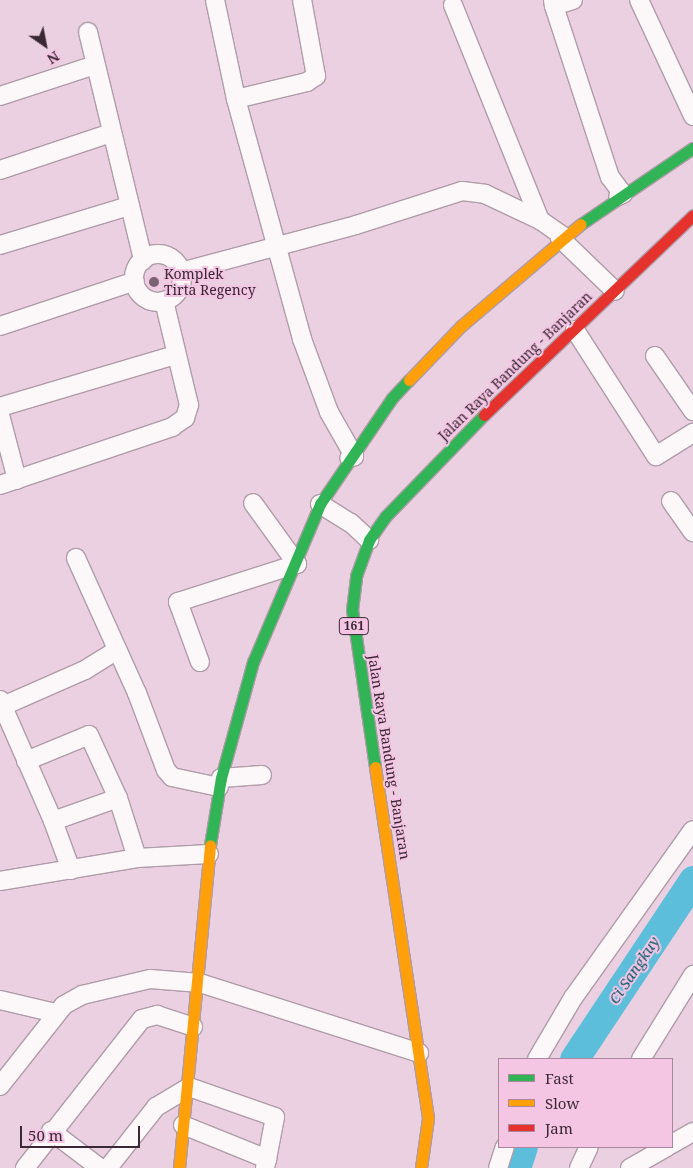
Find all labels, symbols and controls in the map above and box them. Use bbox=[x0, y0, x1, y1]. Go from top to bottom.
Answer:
north arrow bbox=[20, 20, 70, 70]
text: N bbox=[44, 47, 63, 69]
place label: Komplek Tirta Regency bbox=[164, 266, 256, 298]
marker: Komplek Tirta Regency bbox=[148, 276, 160, 288]
street label: Jalan Raya Bandung - Banjaran bbox=[435, 288, 595, 444]
road number: 161 bbox=[338, 616, 370, 636]
street label: Jalan Raya Bandung - Banjaran bbox=[365, 653, 413, 861]
water label: Ci Sangkuy bbox=[605, 933, 663, 1007]
legend bbox=[498, 1058, 673, 1148]
text: Fast bbox=[545, 1068, 574, 1088]
text: Slow bbox=[545, 1093, 579, 1113]
scale bar bbox=[22, 1116, 142, 1148]
text: Jam bbox=[545, 1118, 573, 1138]
text: 50 m bbox=[28, 1125, 63, 1145]

